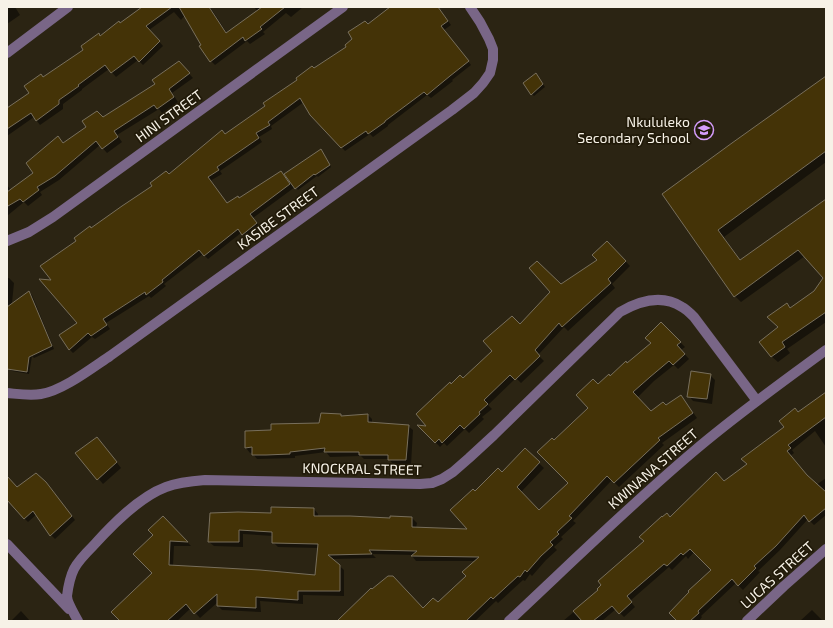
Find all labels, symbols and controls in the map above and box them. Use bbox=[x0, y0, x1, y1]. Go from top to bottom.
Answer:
street label: HINI STREET bbox=[132, 86, 205, 145]
place label: Nkululeko Secondary School bbox=[577, 113, 691, 146]
school or university icon: Nkululeko Secondary School bbox=[693, 119, 715, 141]
street label: KASIBE STREET bbox=[234, 182, 322, 253]
street label: KWINANA STREET bbox=[604, 425, 701, 512]
street label: KNOCKRAL STREET bbox=[302, 459, 422, 478]
street label: LUCAS STREET bbox=[737, 537, 817, 612]

